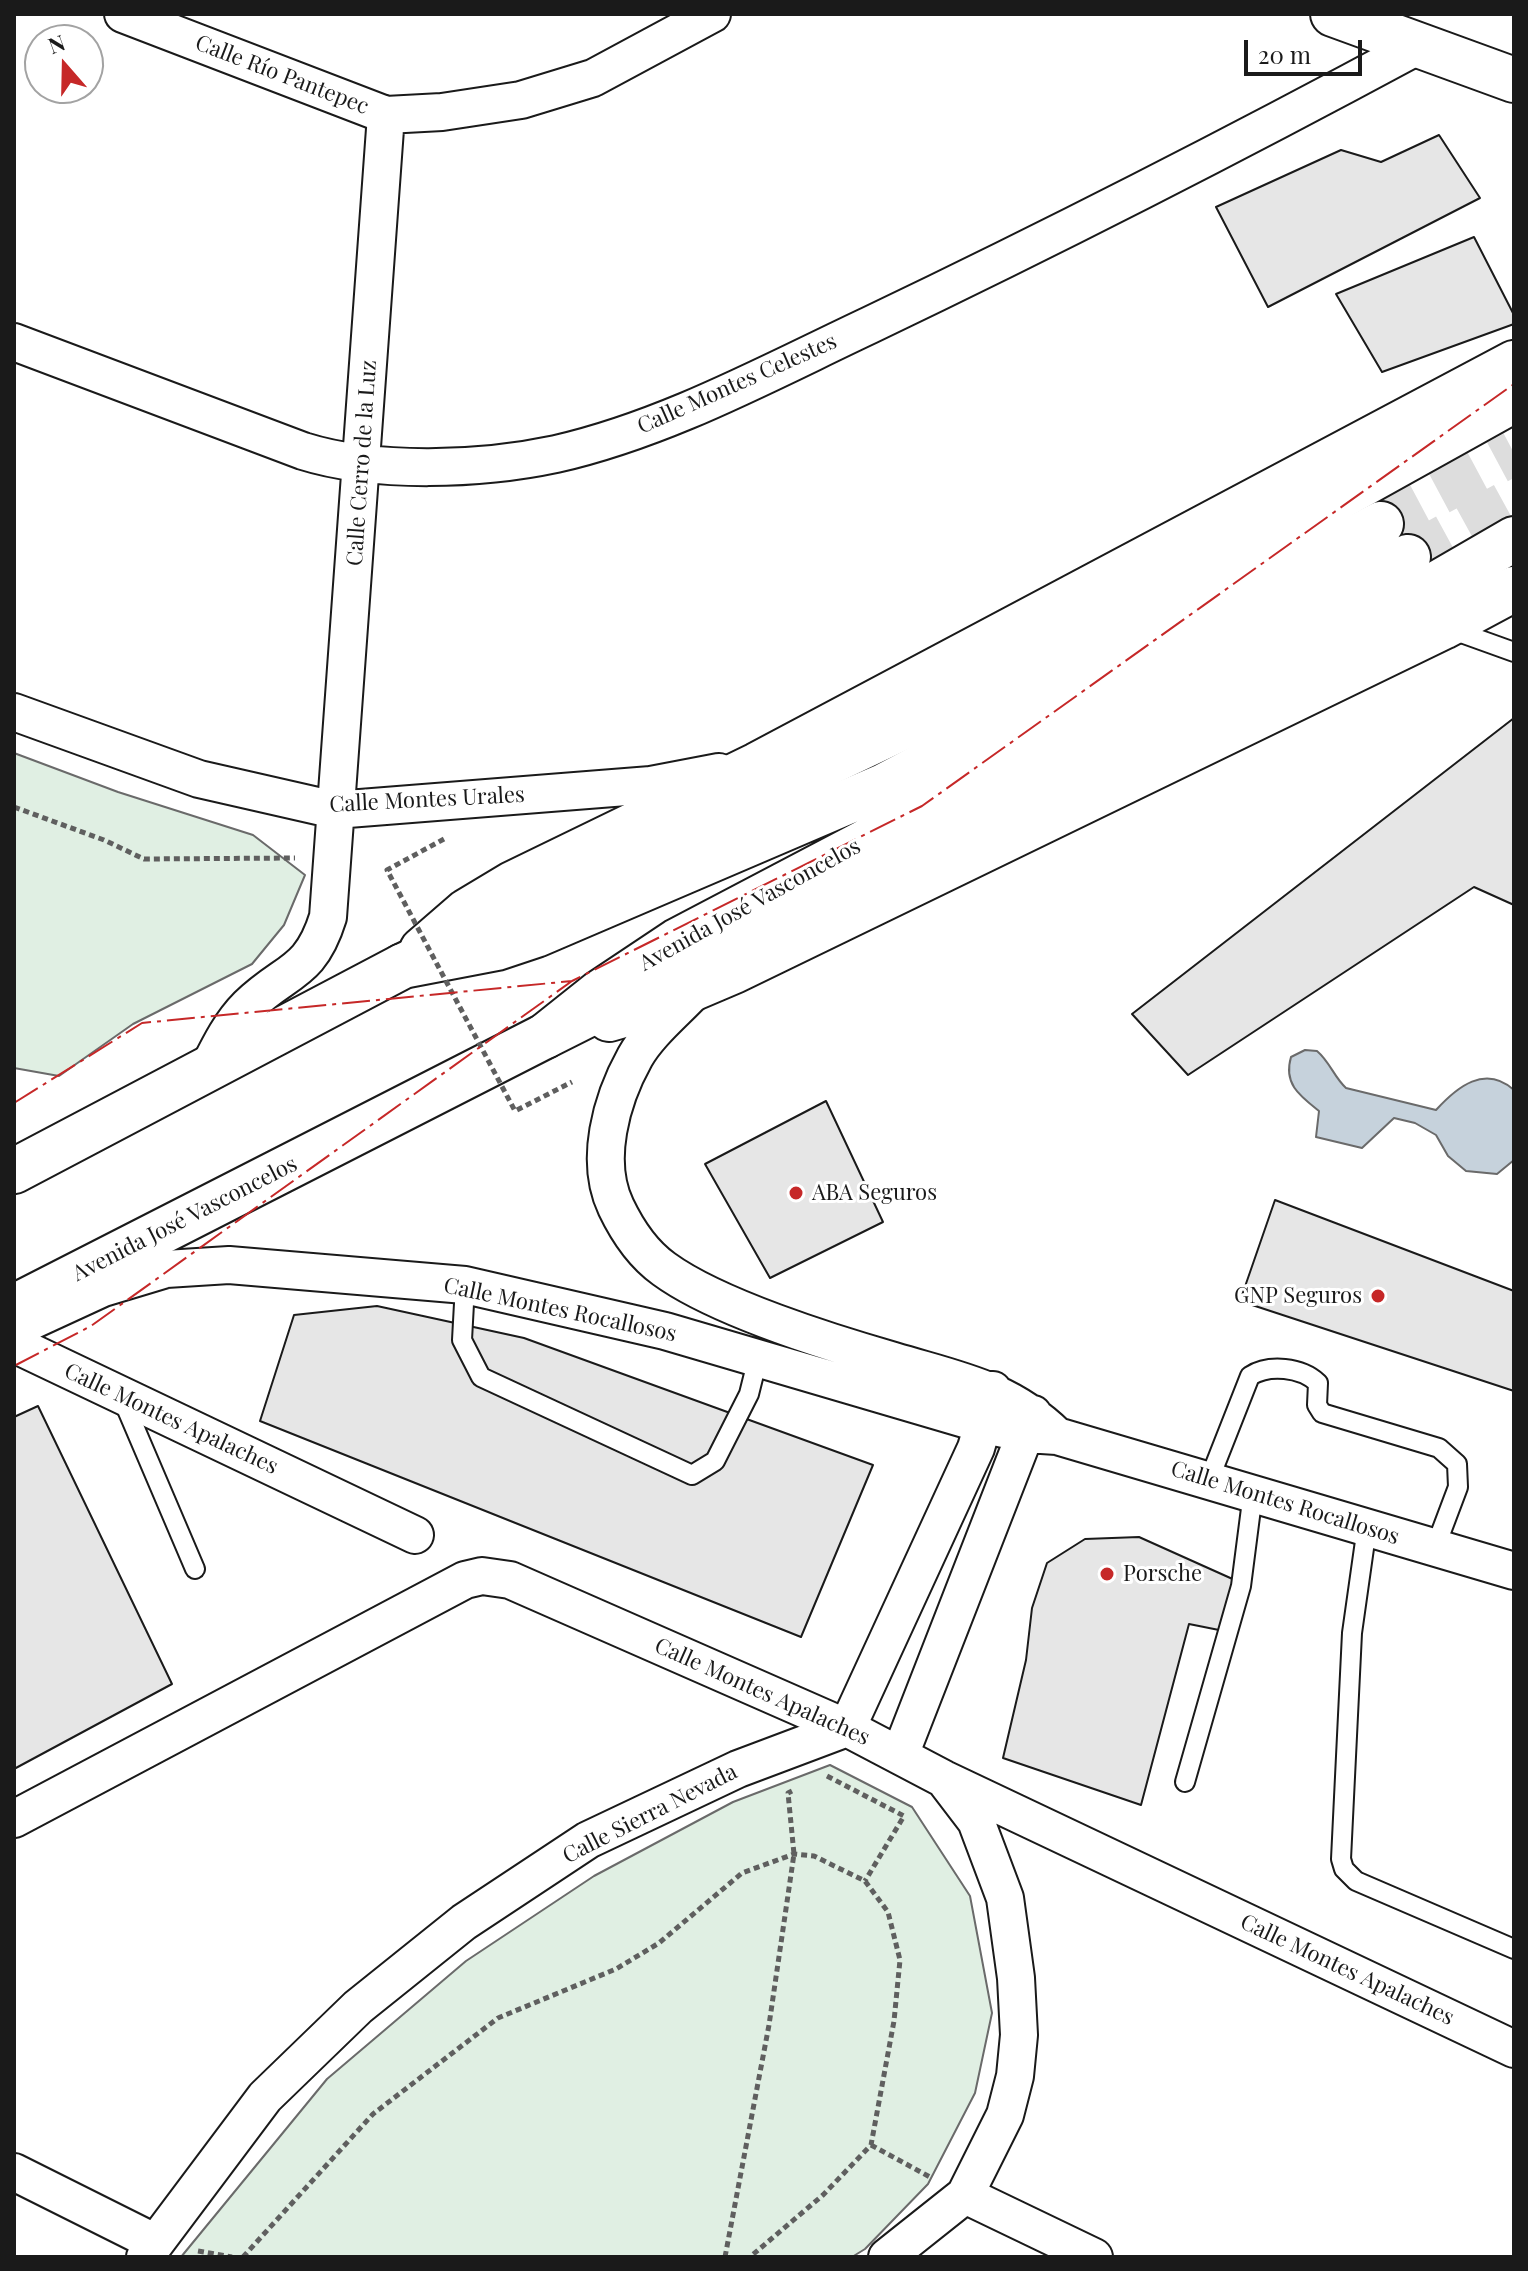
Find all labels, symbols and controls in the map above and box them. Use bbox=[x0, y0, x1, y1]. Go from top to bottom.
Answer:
north arrow bbox=[24, 24, 104, 104]
scale bar bbox=[1248, 24, 1366, 74]
text: N bbox=[44, 27, 69, 60]
street label: Calle Río Pantepec bbox=[192, 30, 372, 120]
text: 20 m bbox=[1258, 38, 1311, 70]
street label: Calle Montes Celestes bbox=[633, 328, 841, 440]
street label: Calle Cerro de la Luz bbox=[342, 359, 382, 567]
street label: Calle Montes Urales bbox=[329, 782, 525, 818]
street label: Avenida José Vasconcelos bbox=[635, 833, 865, 977]
street label: Avenida José Vasconcelos bbox=[68, 1151, 302, 1287]
place label: ABA Seguros bbox=[812, 1180, 937, 1206]
marker: ABA Seguros bbox=[787, 1184, 805, 1202]
street label: Calle Montes Rocallosos bbox=[441, 1272, 679, 1348]
place label: GNP Seguros bbox=[1234, 1283, 1362, 1309]
marker: GNP Seguros bbox=[1369, 1287, 1387, 1305]
street label: Calle Montes Apalaches bbox=[60, 1358, 282, 1480]
street label: Calle Montes Rocallosos bbox=[1168, 1456, 1402, 1550]
place label: Porsche bbox=[1123, 1561, 1202, 1587]
marker: Porsche bbox=[1098, 1565, 1116, 1583]
street label: Calle Montes Apalaches bbox=[650, 1633, 874, 1751]
street label: Calle Sierra Nevada bbox=[558, 1759, 742, 1869]
street label: Calle Montes Apalaches bbox=[1236, 1909, 1458, 2031]

